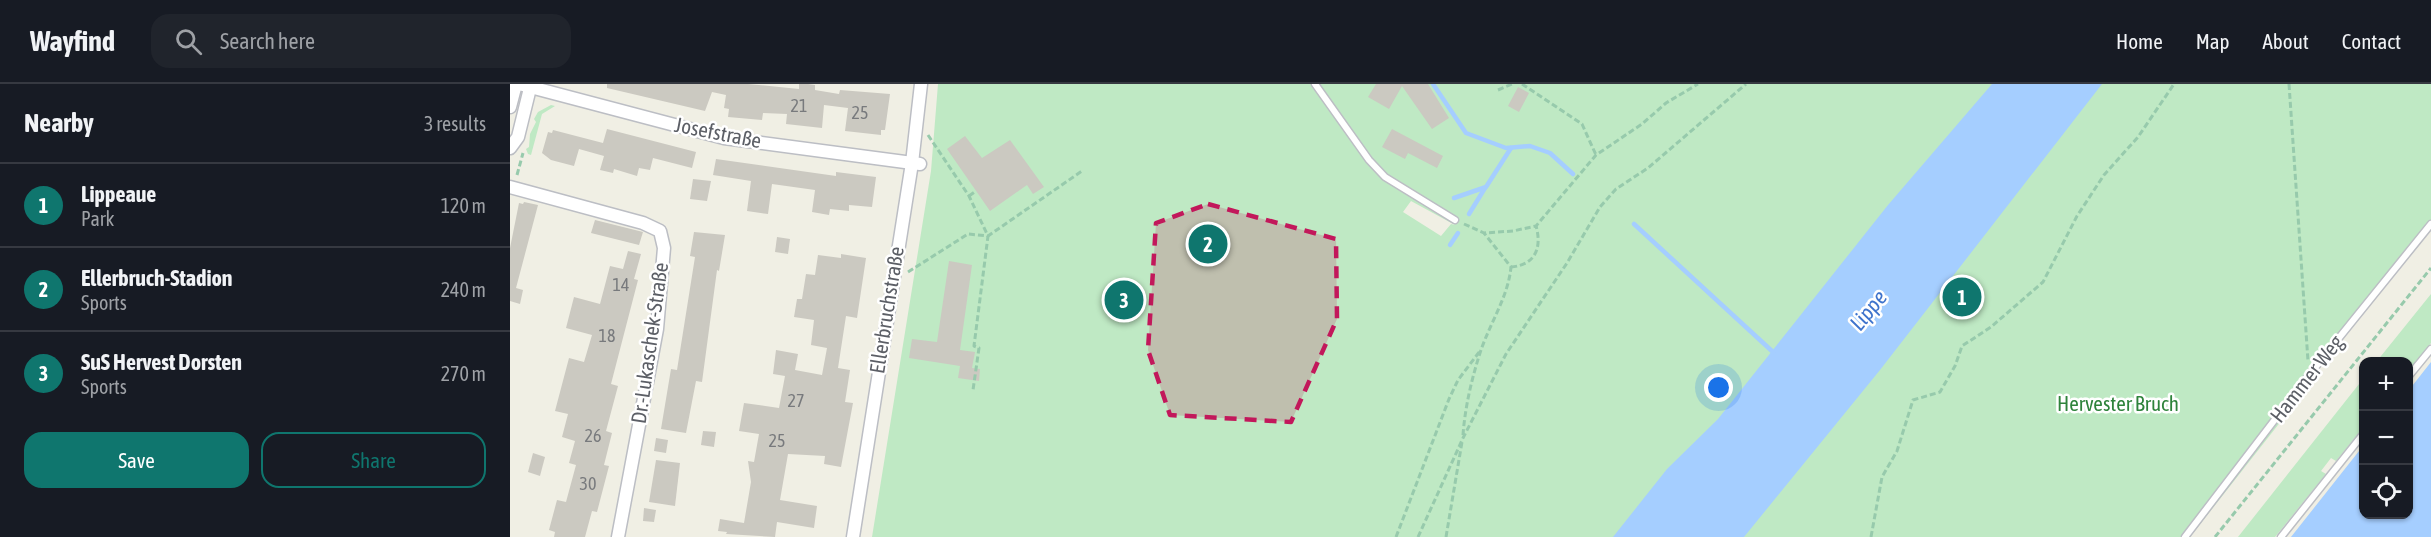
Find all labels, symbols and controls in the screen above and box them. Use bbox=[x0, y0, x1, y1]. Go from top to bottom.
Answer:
search box bbox=[151, 14, 571, 68]
text: Wayfind bbox=[30, 25, 115, 57]
icon: search bbox=[172, 25, 205, 58]
text: Search here bbox=[220, 28, 315, 54]
text: Home bbox=[2116, 29, 2163, 53]
text: Map bbox=[2196, 29, 2230, 53]
text: About bbox=[2263, 29, 2309, 53]
text: Contact bbox=[2342, 29, 2401, 53]
house number: 21 bbox=[791, 95, 807, 116]
house number: 25 bbox=[852, 102, 868, 123]
text: Nearby bbox=[24, 108, 94, 138]
text: 3 results bbox=[424, 112, 486, 135]
street label: Josefstraße bbox=[673, 112, 764, 152]
text: Lippeaue bbox=[81, 181, 156, 207]
text: 1 bbox=[39, 194, 48, 217]
text: 120 m bbox=[441, 194, 486, 217]
text: Park bbox=[81, 207, 114, 230]
pin: 2 bbox=[1188, 222, 1228, 266]
street label: Ellerbruchstraße bbox=[864, 245, 908, 375]
street label: Dr.-Lukaschek-Straße bbox=[626, 261, 672, 425]
text: Ellerbruch-Stadion bbox=[81, 265, 232, 291]
house number: 14 bbox=[613, 274, 629, 295]
pin: 1 bbox=[1942, 274, 1982, 320]
text: 2 bbox=[39, 278, 48, 301]
text: 240 m bbox=[441, 278, 486, 301]
pin: 3 bbox=[1104, 278, 1144, 322]
water label: Lippe bbox=[1844, 285, 1892, 335]
text: Sports bbox=[81, 291, 127, 314]
house number: 18 bbox=[599, 325, 615, 346]
street label: Hammer Weg bbox=[2265, 330, 2348, 427]
text: SuS Hervest Dorsten bbox=[81, 349, 242, 375]
map controls bbox=[2359, 357, 2413, 519]
button: + bbox=[2359, 357, 2413, 411]
text: 3 bbox=[39, 362, 48, 385]
text: 270 m bbox=[441, 362, 486, 385]
your location bbox=[1704, 373, 1733, 402]
text: Sports bbox=[81, 375, 127, 398]
house number: 27 bbox=[788, 390, 804, 411]
park label: Hervester Bruch bbox=[2057, 391, 2179, 415]
button: − bbox=[2359, 411, 2413, 465]
house number: 26 bbox=[585, 425, 601, 446]
house number: 25 bbox=[769, 430, 785, 451]
button: Save bbox=[24, 432, 249, 488]
button: Share bbox=[261, 432, 486, 488]
button: locate bbox=[2359, 465, 2413, 519]
house number: 30 bbox=[580, 473, 596, 494]

